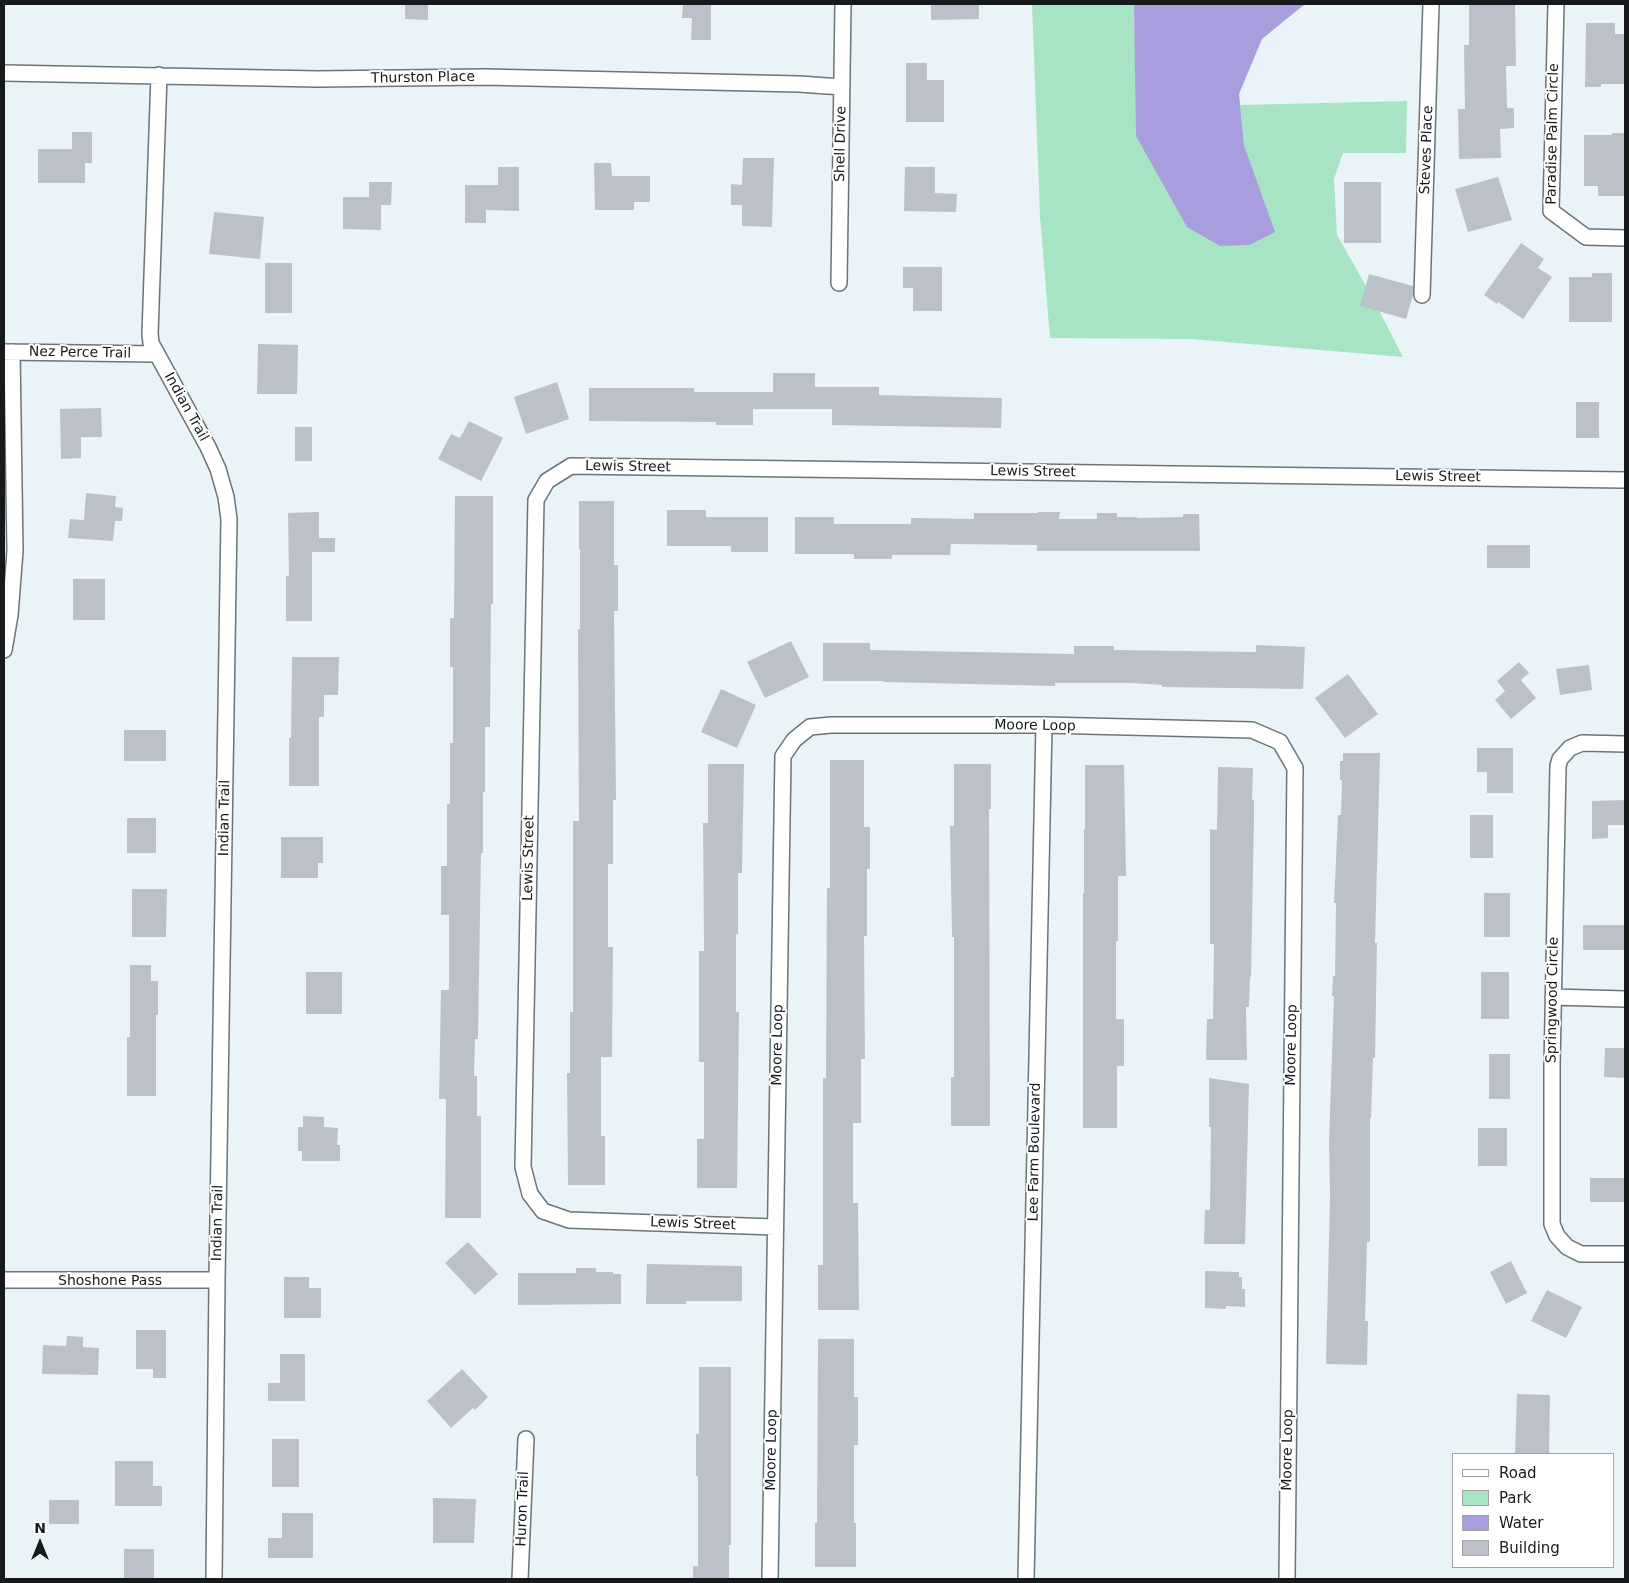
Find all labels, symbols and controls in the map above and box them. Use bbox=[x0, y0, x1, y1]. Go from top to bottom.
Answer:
street label: Paradise Palm Circle bbox=[1543, 63, 1563, 205]
street label: Thurston Place bbox=[371, 69, 475, 87]
street label: Steves Place bbox=[1417, 105, 1437, 195]
street label: Shell Drive bbox=[832, 106, 850, 182]
street label: Nez Perce Trail bbox=[29, 344, 131, 362]
street label: Indian Trail bbox=[160, 370, 212, 444]
street label: Lewis Street bbox=[585, 458, 671, 476]
street label: Lewis Street bbox=[990, 463, 1076, 481]
street label: Lewis Street bbox=[1395, 468, 1481, 486]
street label: Moore Loop bbox=[994, 717, 1076, 735]
street label: Indian Trail bbox=[216, 780, 234, 856]
street label: Lewis Street bbox=[520, 815, 538, 901]
street label: Springwood Circle bbox=[1543, 937, 1563, 1063]
street label: Moore Loop bbox=[769, 1004, 787, 1086]
street label: Moore Loop bbox=[1283, 1004, 1301, 1086]
street label: Lee Farm Boulevard bbox=[1025, 1082, 1045, 1222]
street label: Indian Trail bbox=[209, 1185, 227, 1261]
street label: Lewis Street bbox=[650, 1214, 736, 1234]
street label: Shoshone Pass bbox=[58, 1273, 162, 1289]
street label: Moore Loop bbox=[763, 1409, 781, 1491]
street label: Moore Loop bbox=[1279, 1409, 1297, 1491]
legend bbox=[1452, 1453, 1614, 1568]
text: Road bbox=[1499, 1464, 1537, 1482]
street label: Huron Trail bbox=[513, 1471, 533, 1547]
text: Park bbox=[1499, 1489, 1531, 1507]
text: Water bbox=[1499, 1514, 1543, 1532]
north arrow bbox=[15, 1518, 65, 1568]
text: N bbox=[34, 1520, 46, 1536]
text: Building bbox=[1499, 1539, 1560, 1557]

